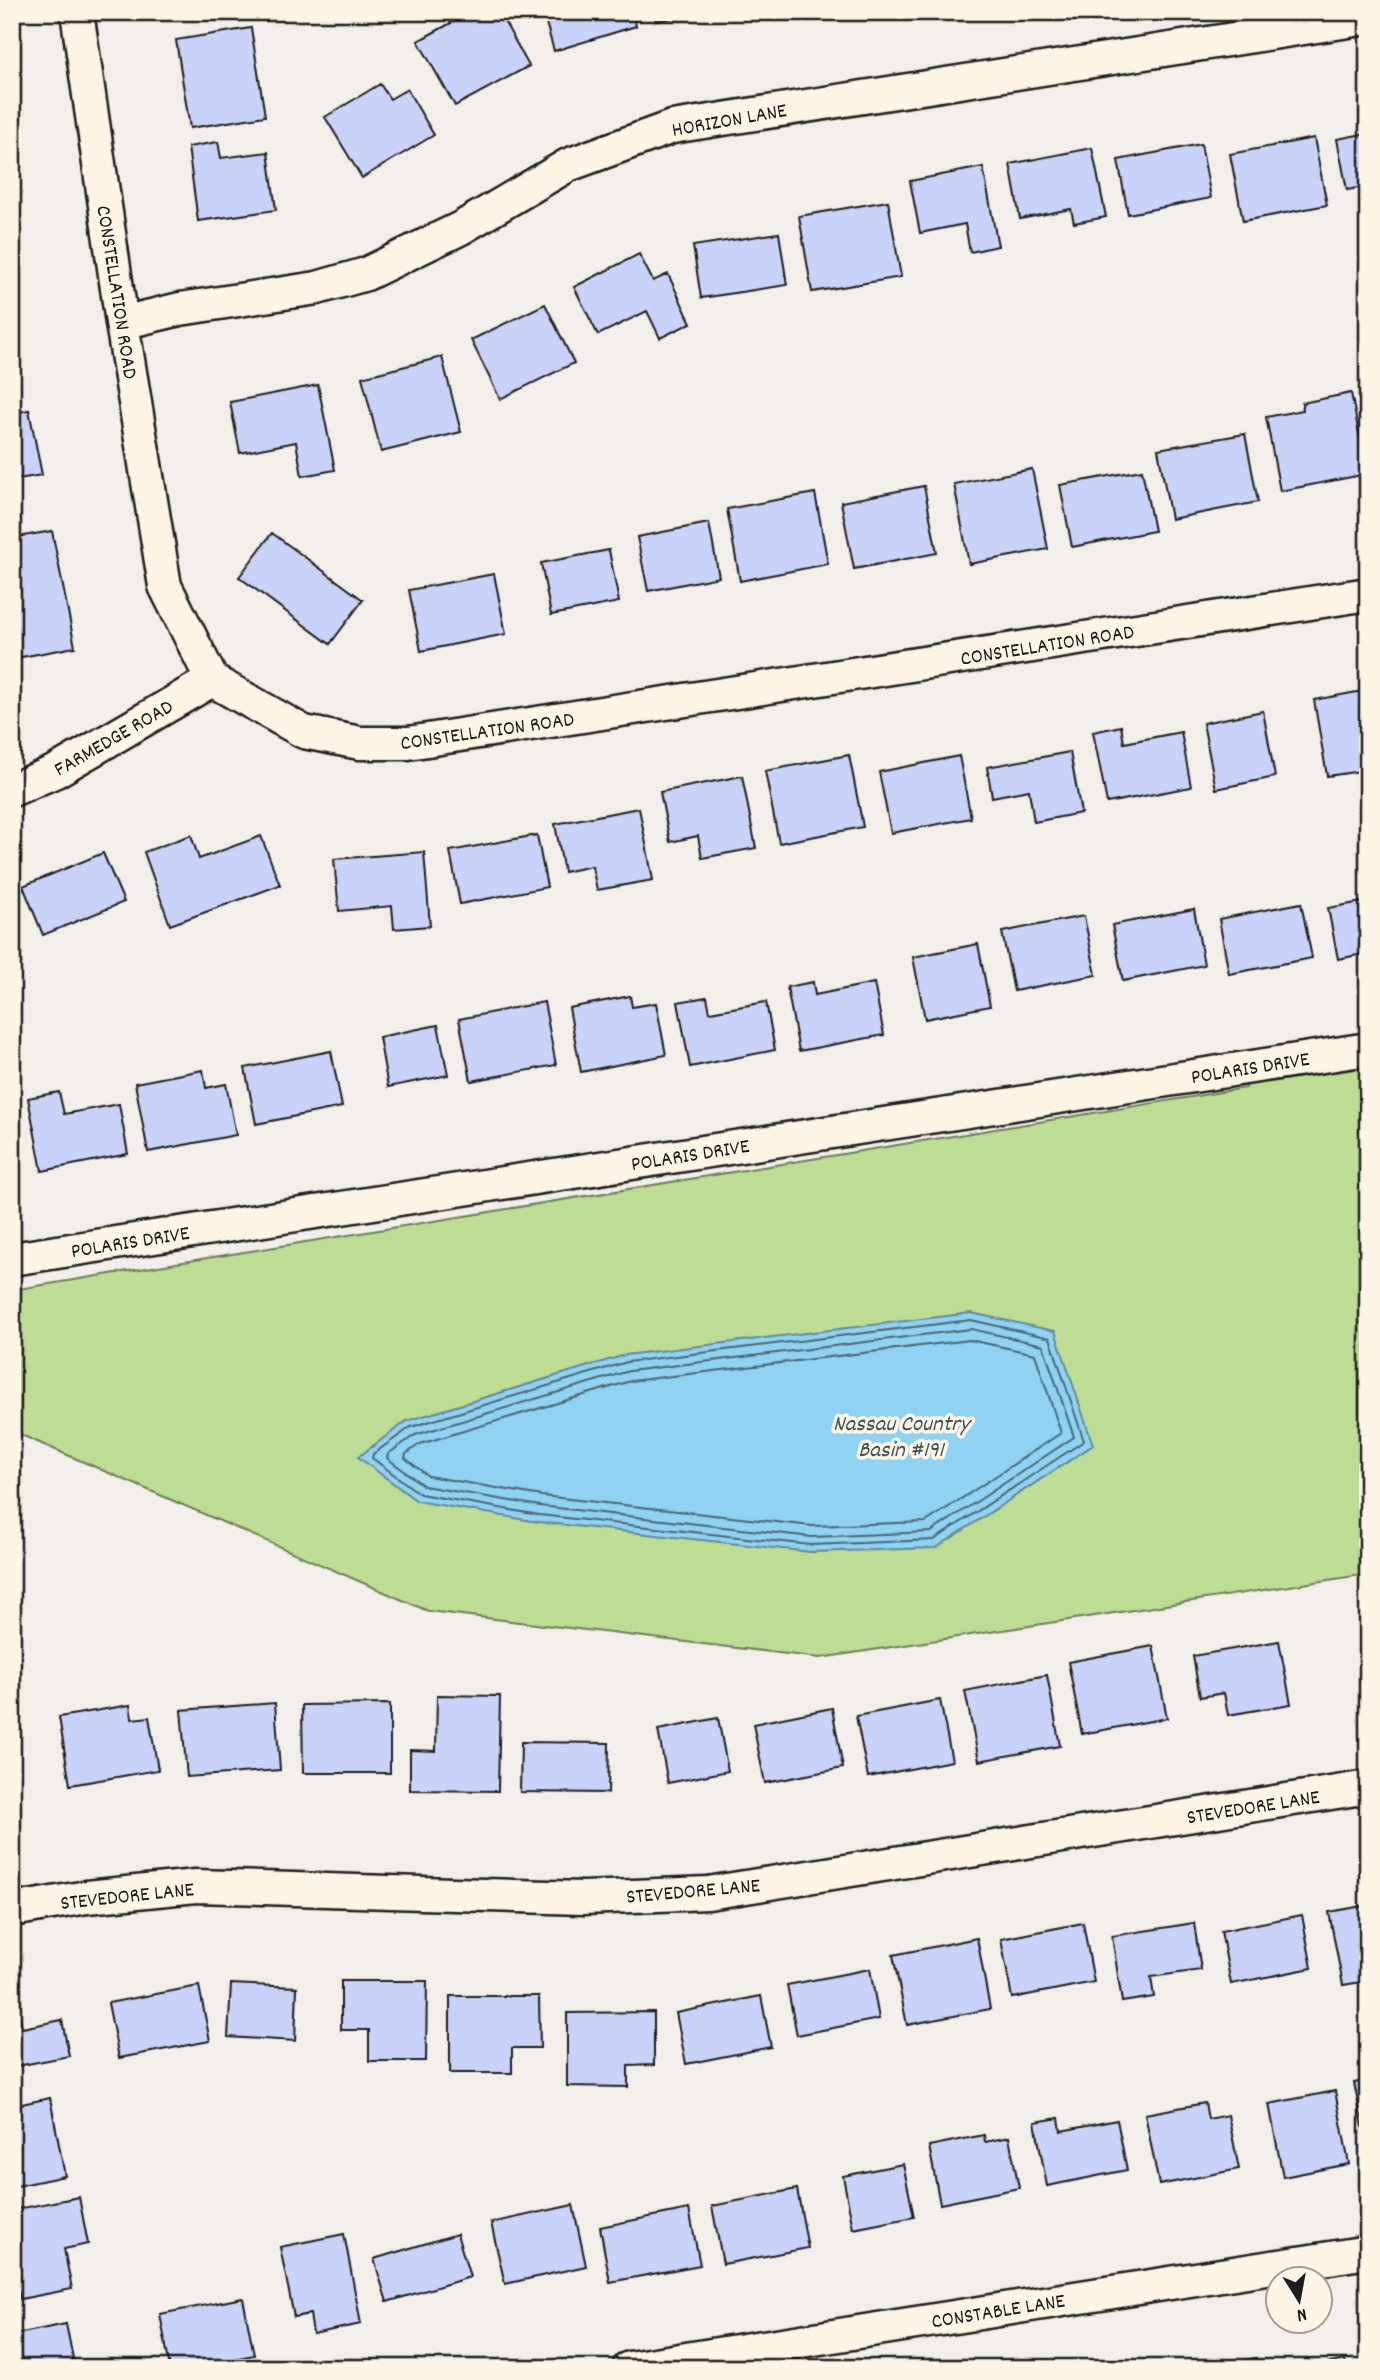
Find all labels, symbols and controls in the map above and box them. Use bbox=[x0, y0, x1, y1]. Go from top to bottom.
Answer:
street label: HORIZON LANE bbox=[670, 97, 790, 147]
street label: CONSTELLATION ROAD bbox=[87, 204, 144, 382]
street label: CONSTELLATION ROAD bbox=[959, 618, 1137, 675]
street label: FARMEDGE ROAD bbox=[49, 693, 180, 786]
street label: CONSTELLATION ROAD bbox=[398, 706, 576, 760]
street label: POLARIS DRIVE bbox=[1189, 1046, 1312, 1094]
street label: POLARIS DRIVE bbox=[629, 1133, 752, 1181]
street label: POLARIS DRIVE bbox=[69, 1220, 192, 1268]
water label: Nassau Country Basin #191 bbox=[833, 1409, 973, 1468]
street label: STEVEDORE LANE bbox=[1185, 1784, 1323, 1834]
street label: STEVEDORE LANE bbox=[625, 1872, 762, 1914]
street label: STEVEDORE LANE bbox=[59, 1876, 196, 1920]
north arrow bbox=[1264, 2264, 1334, 2334]
street label: CONSTABLE LANE bbox=[930, 2288, 1068, 2338]
text: N bbox=[1294, 2299, 1309, 2327]

